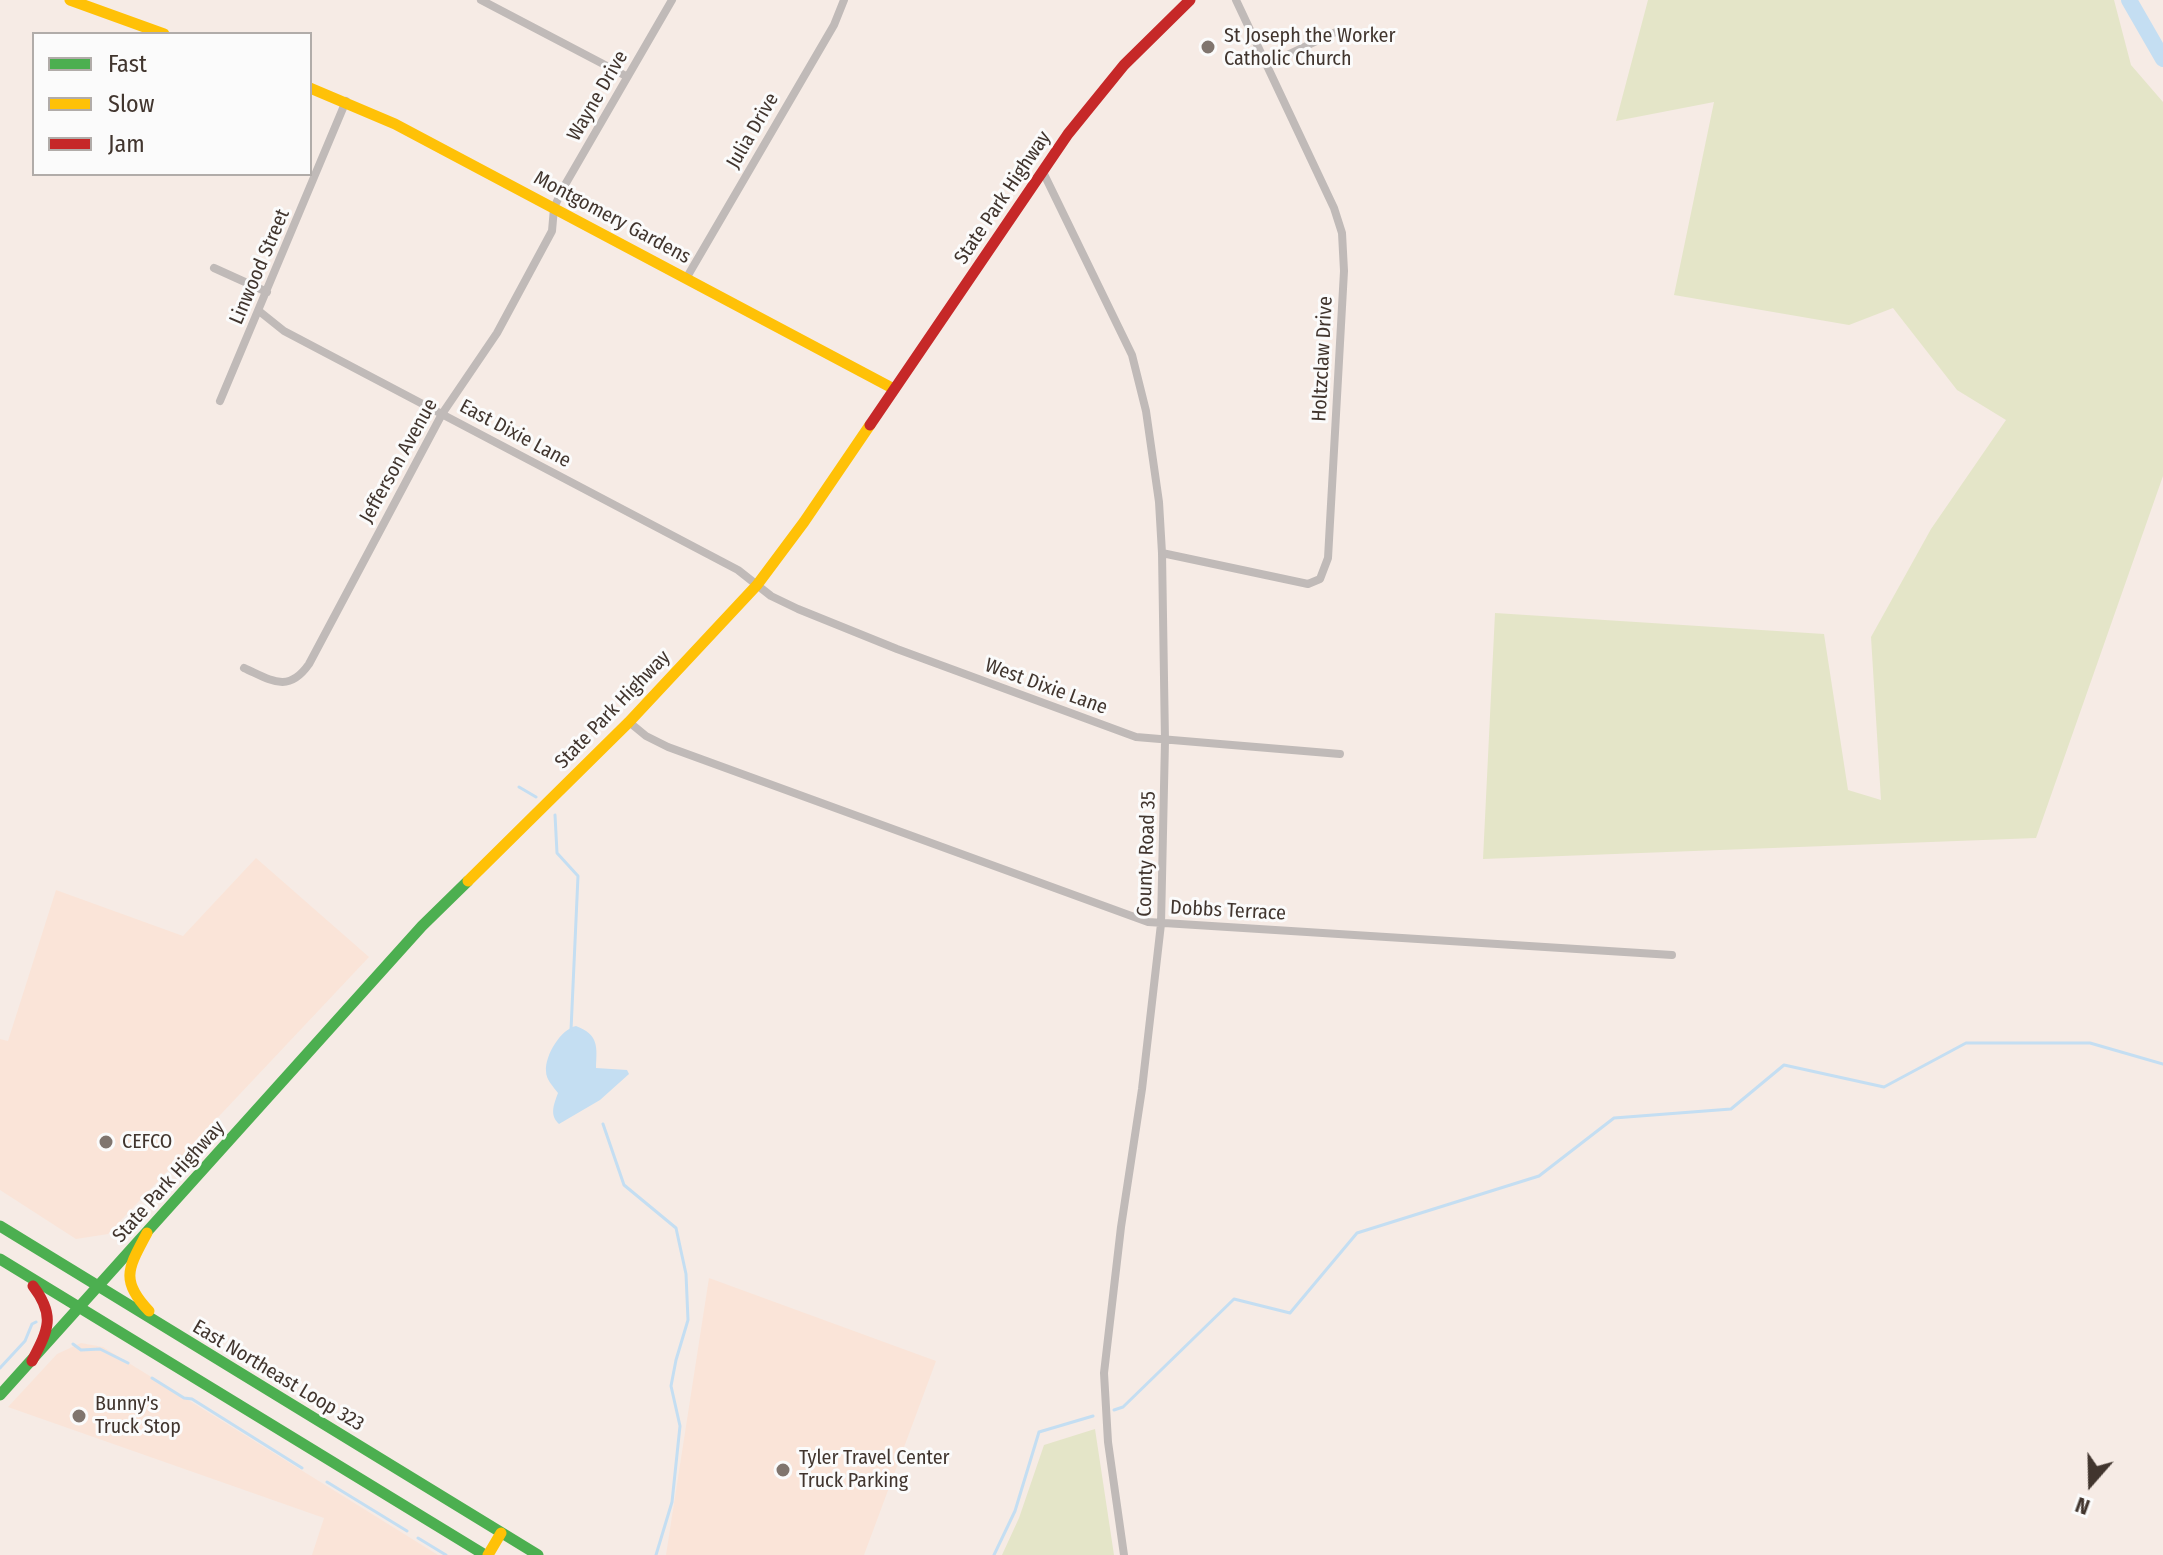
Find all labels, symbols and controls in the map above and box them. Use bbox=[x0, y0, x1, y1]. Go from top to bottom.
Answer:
place label: St Joseph the Worker Catholic Church bbox=[1224, 24, 1395, 71]
legend bbox=[32, 32, 312, 176]
marker: St Joseph the Worker Catholic Church bbox=[1199, 38, 1217, 56]
street label: Wayne Drive bbox=[563, 47, 633, 145]
text: Fast bbox=[108, 50, 147, 78]
street label: Julia Drive bbox=[722, 89, 784, 173]
text: Slow bbox=[108, 90, 154, 118]
street label: State Park Highway bbox=[950, 127, 1056, 269]
text: Jam bbox=[108, 130, 145, 158]
street label: Montgomery Gardens bbox=[529, 166, 695, 270]
street label: Linwood Street bbox=[225, 206, 295, 328]
street label: Holtzclaw Drive bbox=[1308, 296, 1338, 422]
street label: Jefferson Avenue bbox=[355, 395, 443, 527]
street label: East Dixie Lane bbox=[455, 395, 575, 473]
street label: State Park Highway bbox=[550, 646, 676, 774]
street label: West Dixie Lane bbox=[982, 654, 1110, 720]
street label: County Road 35 bbox=[1133, 791, 1161, 917]
street label: Dobbs Terrace bbox=[1170, 896, 1286, 926]
street label: State Park Highway bbox=[108, 1116, 230, 1248]
place label: CEFCO bbox=[122, 1130, 172, 1154]
marker: CEFCO bbox=[97, 1133, 115, 1151]
street label: East Northeast Loop 323 bbox=[188, 1315, 368, 1437]
place label: Bunny's Truck Stop bbox=[95, 1392, 181, 1439]
marker: Bunny's Truck Stop bbox=[70, 1407, 88, 1425]
north arrow bbox=[2051, 1443, 2131, 1523]
place label: Tyler Travel Center Truck Parking bbox=[799, 1446, 950, 1493]
marker: Tyler Travel Center Truck Parking bbox=[774, 1461, 792, 1479]
text: N bbox=[2072, 1491, 2093, 1521]

